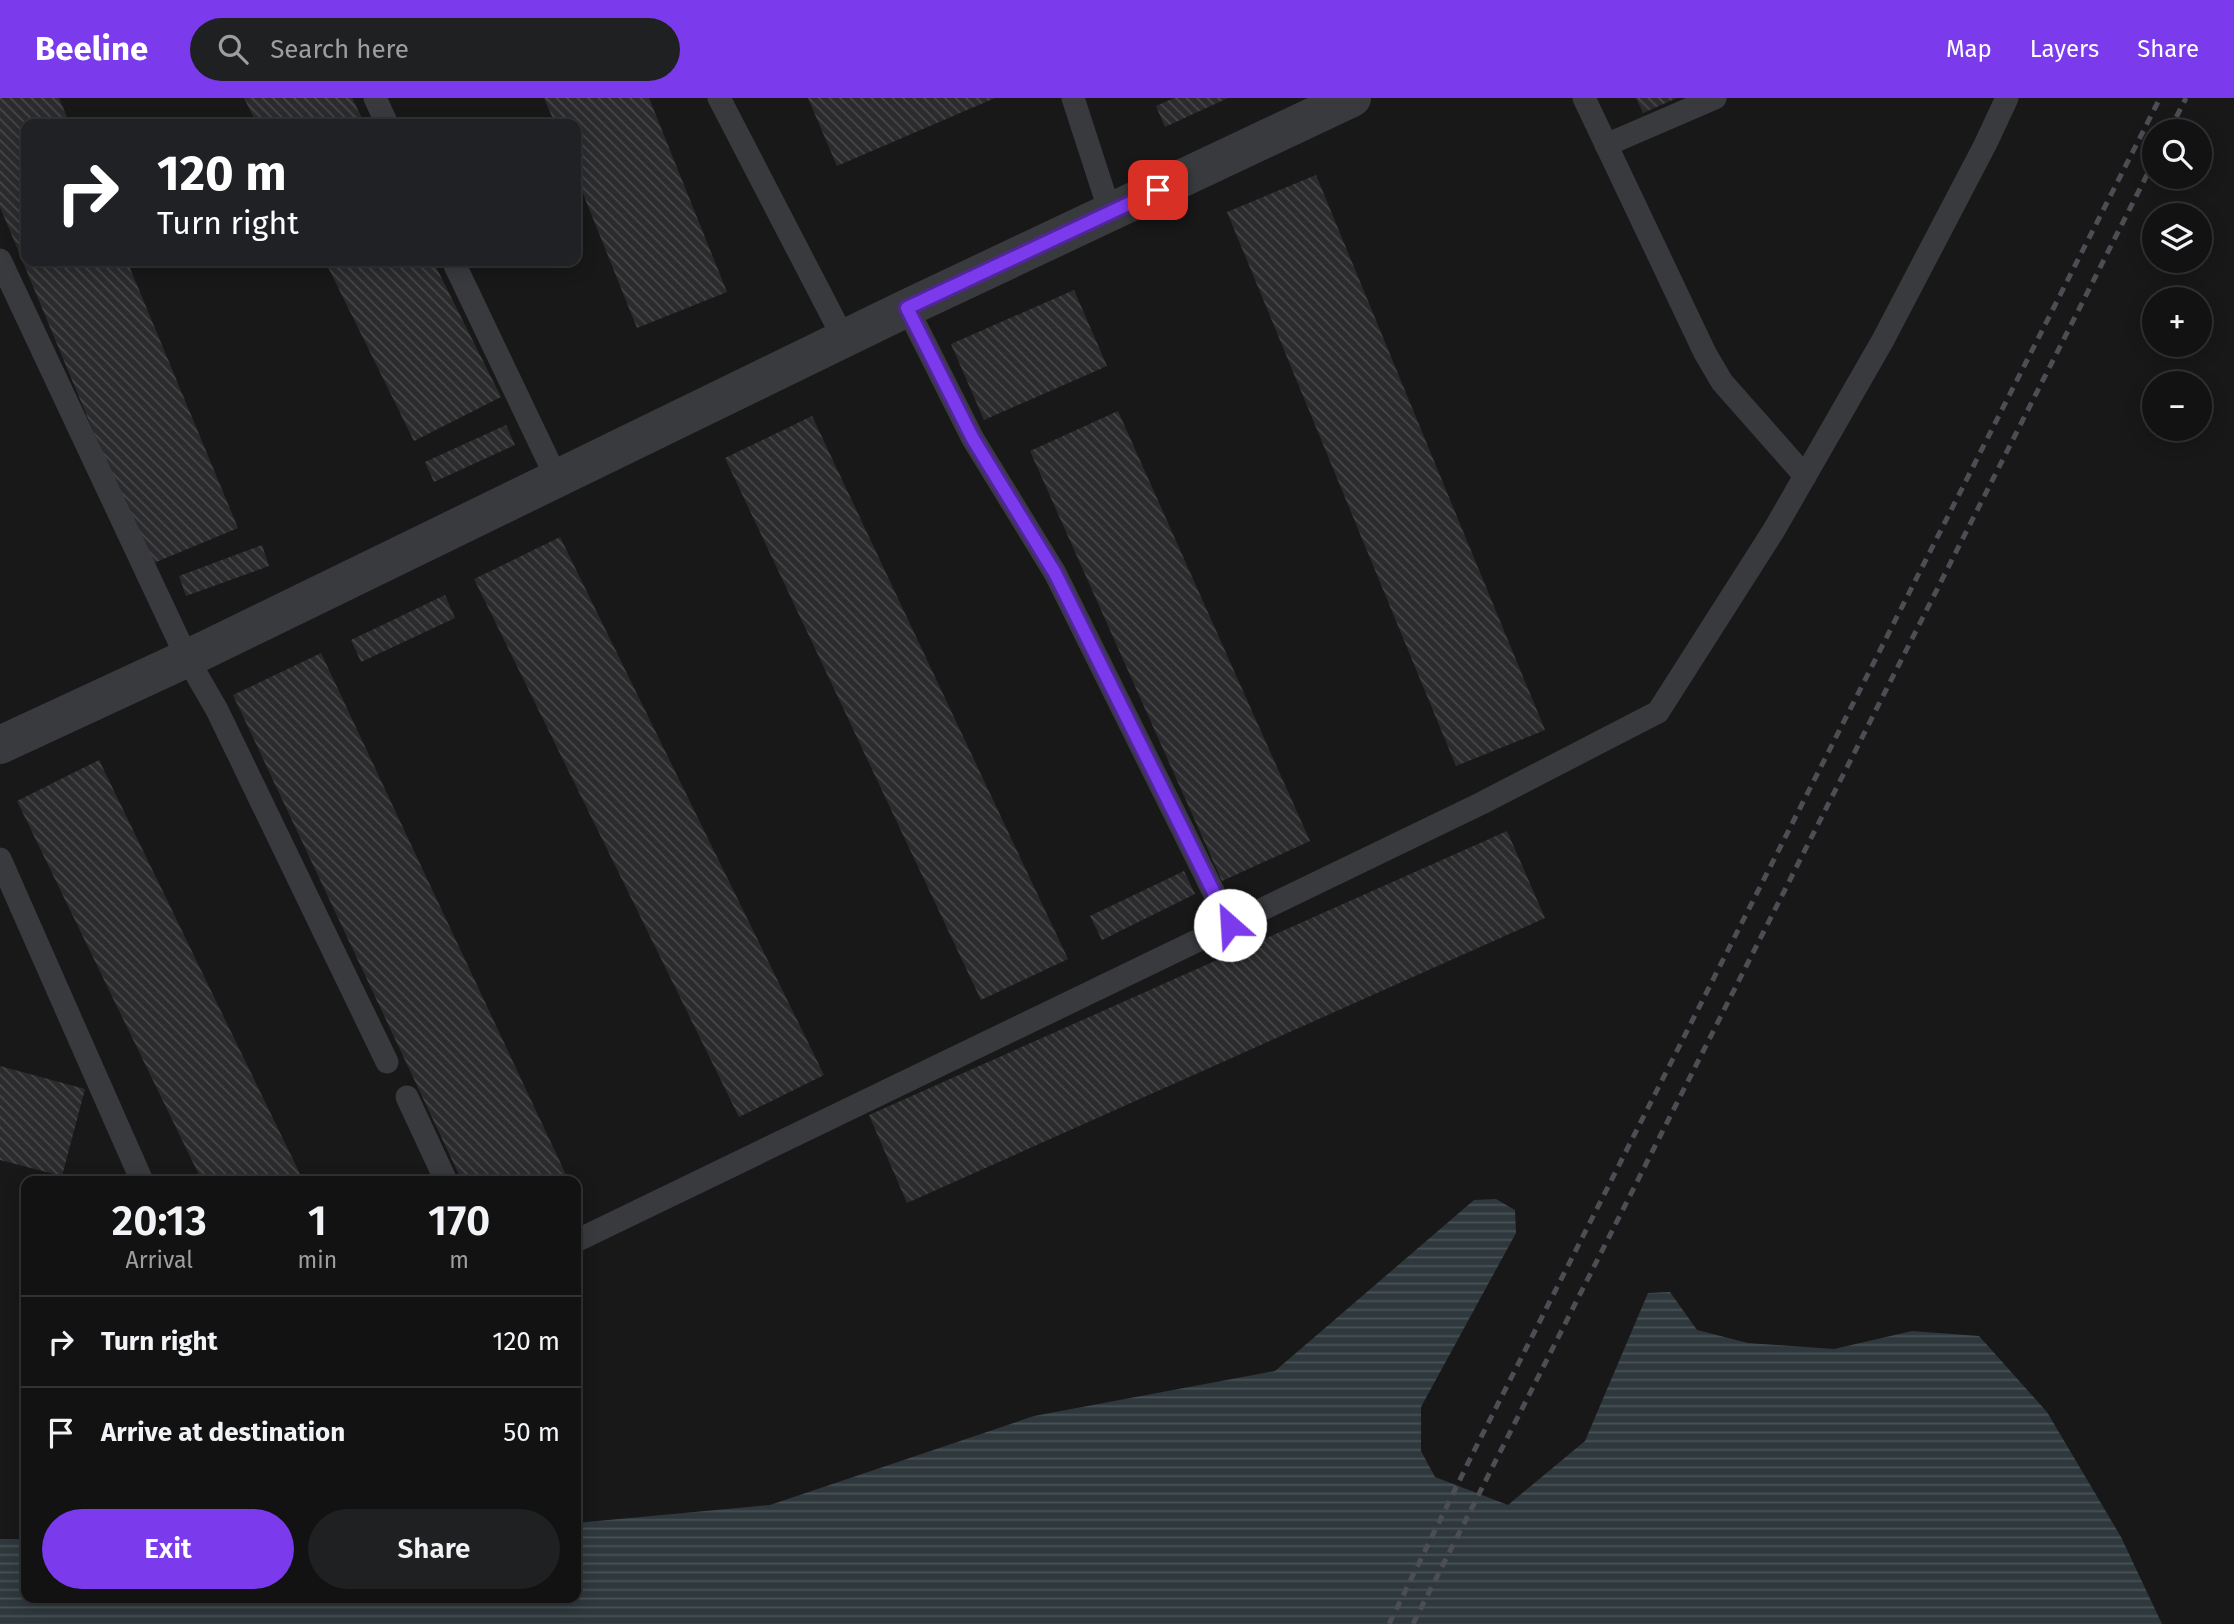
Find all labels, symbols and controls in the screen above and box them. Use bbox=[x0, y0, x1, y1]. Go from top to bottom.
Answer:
search box bbox=[190, 18, 680, 81]
text: Beeline bbox=[35, 29, 148, 69]
icon: search bbox=[214, 30, 252, 68]
text: Search here bbox=[270, 34, 409, 65]
text: Map bbox=[1946, 35, 1992, 63]
text: Layers bbox=[2030, 35, 2099, 63]
text: Share bbox=[2137, 35, 2199, 63]
map controls bbox=[2142, 119, 2212, 441]
button: search bbox=[2142, 119, 2212, 189]
text: 120 m bbox=[157, 144, 287, 203]
icon: right bbox=[42, 147, 133, 238]
pin bbox=[1128, 160, 1188, 220]
icon: arrive bbox=[1139, 171, 1177, 209]
button: layers bbox=[2142, 203, 2212, 273]
text: Turn right bbox=[157, 204, 299, 242]
button: + bbox=[2142, 287, 2212, 357]
button: − bbox=[2142, 371, 2212, 441]
position arrow bbox=[1193, 888, 1267, 962]
text: 20:13 bbox=[112, 1196, 207, 1246]
text: 1 bbox=[308, 1196, 327, 1246]
text: 170 bbox=[428, 1196, 490, 1246]
text: Arrival bbox=[126, 1246, 193, 1274]
text: min bbox=[298, 1246, 337, 1274]
text: m bbox=[449, 1246, 469, 1274]
icon: right bbox=[42, 1323, 80, 1361]
text: Turn right bbox=[101, 1326, 218, 1357]
text: 120 m bbox=[492, 1326, 560, 1357]
icon: arrive bbox=[42, 1414, 80, 1452]
text: Arrive at destination bbox=[101, 1417, 345, 1448]
text: 50 m bbox=[503, 1417, 560, 1448]
button: Exit bbox=[42, 1509, 294, 1589]
button: Share bbox=[308, 1509, 560, 1589]

